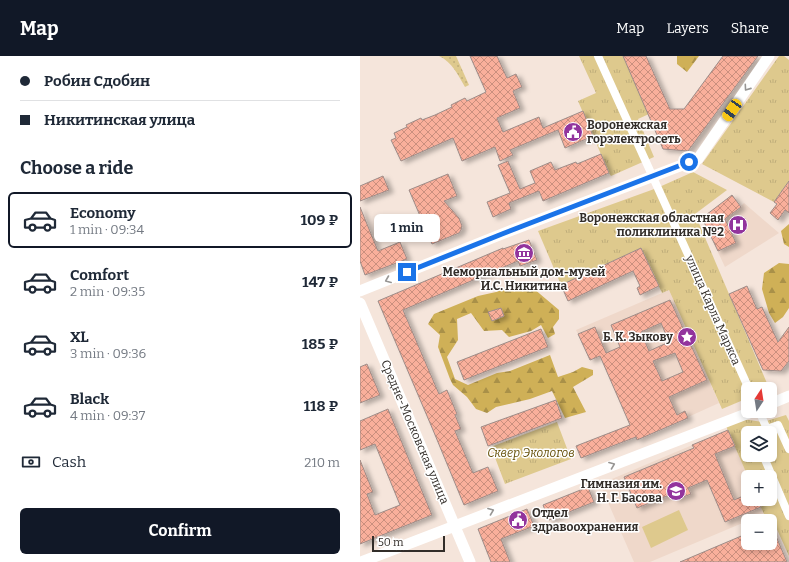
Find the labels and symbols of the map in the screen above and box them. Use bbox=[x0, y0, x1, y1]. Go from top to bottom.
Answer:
one-way arrow bbox=[744, 84, 752, 91]
car bbox=[720, 97, 744, 123]
place label: Воронежская горэлектросеть bbox=[587, 118, 681, 146]
public building icon: Воронежская горэлектросеть bbox=[562, 121, 584, 143]
route start bbox=[680, 153, 698, 171]
place label: Воронежская областная поликлиника №2 bbox=[579, 211, 724, 239]
callout: 1 min bbox=[374, 214, 440, 242]
hospital icon: Воронежская областная поликлиника №2 bbox=[727, 214, 749, 236]
museum icon: Мемориальный дом-музей И.С. Никитина bbox=[513, 242, 535, 264]
street label: улица Карла Маркса bbox=[682, 252, 744, 367]
route end bbox=[398, 263, 416, 281]
place label: Мемориальный дом-музей И.С. Никитина bbox=[443, 265, 605, 293]
one-way arrow bbox=[384, 275, 391, 283]
place icon: Б. К. Зыкову bbox=[676, 326, 698, 348]
place label: Б. К. Зыкову bbox=[603, 330, 673, 344]
street label: Средне-Московская улица bbox=[378, 358, 452, 507]
north arrow bbox=[741, 382, 777, 418]
park label: Сквер Экологов bbox=[487, 446, 575, 460]
one-way arrow bbox=[609, 462, 616, 470]
place label: Гимназия им. Н. Г. Басова bbox=[581, 477, 662, 505]
school or university icon: Гимназия им. Н. Г. Басова bbox=[665, 480, 687, 502]
place label: Отдел здравоохранения bbox=[532, 506, 638, 534]
one-way arrow bbox=[487, 508, 494, 516]
public building icon: Отдел здравоохранения bbox=[507, 509, 529, 531]
scale bar bbox=[372, 534, 445, 553]

